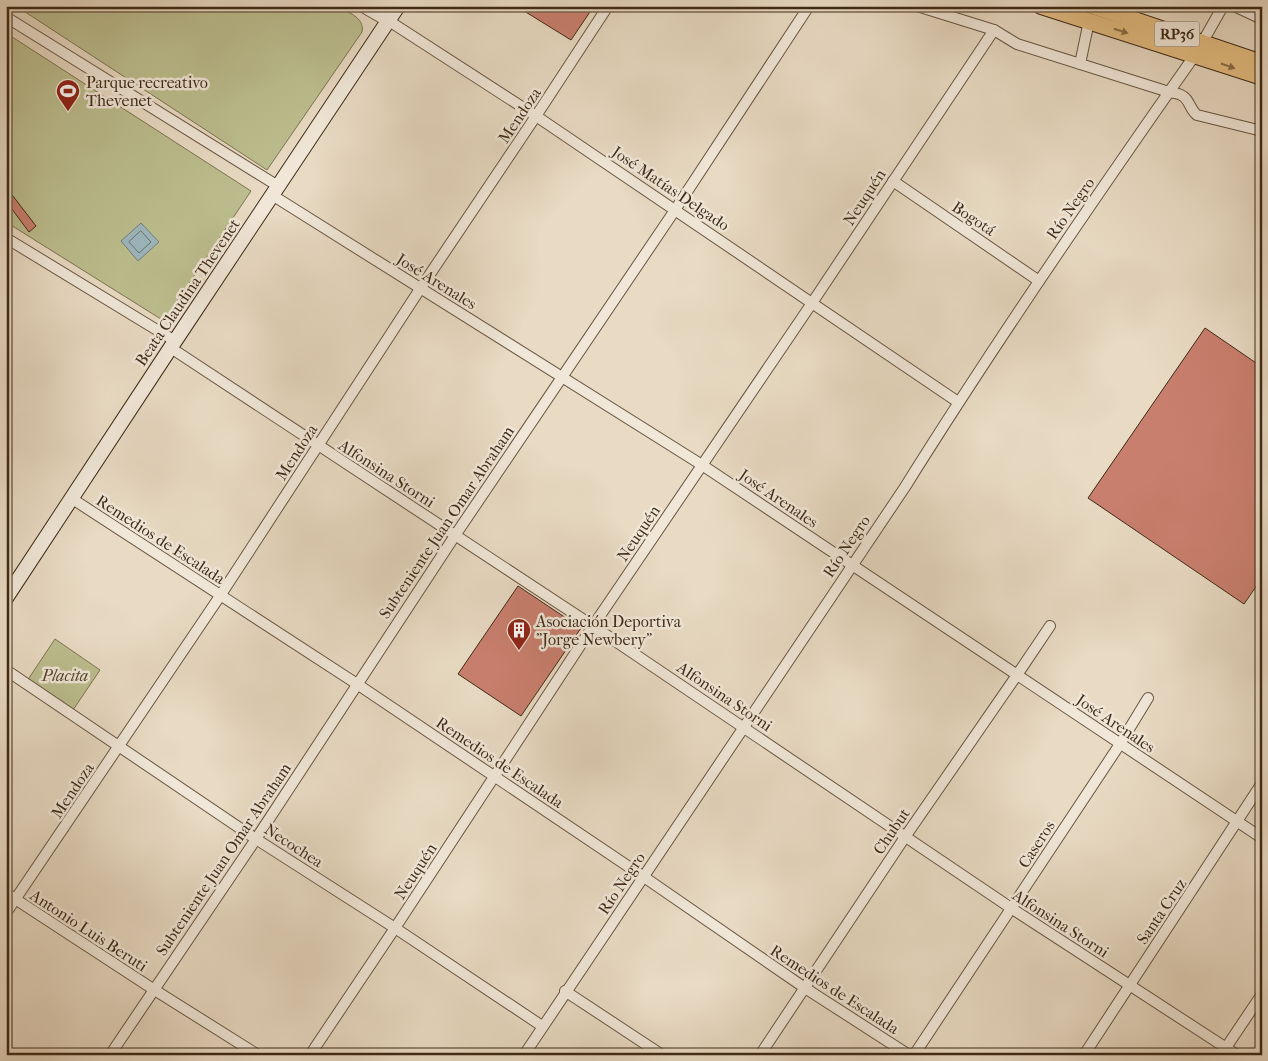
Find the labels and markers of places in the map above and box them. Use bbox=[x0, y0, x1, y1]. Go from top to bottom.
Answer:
place label: Parque recreativo Thevenet bbox=[86, 73, 208, 110]
sports icon: Parque recreativo Thevenet bbox=[55, 78, 81, 112]
place label: Asociación Deportiva "Jorge Newbery" bbox=[535, 612, 682, 649]
building icon: Asociación Deportiva "Jorge Newbery" bbox=[506, 617, 532, 651]

